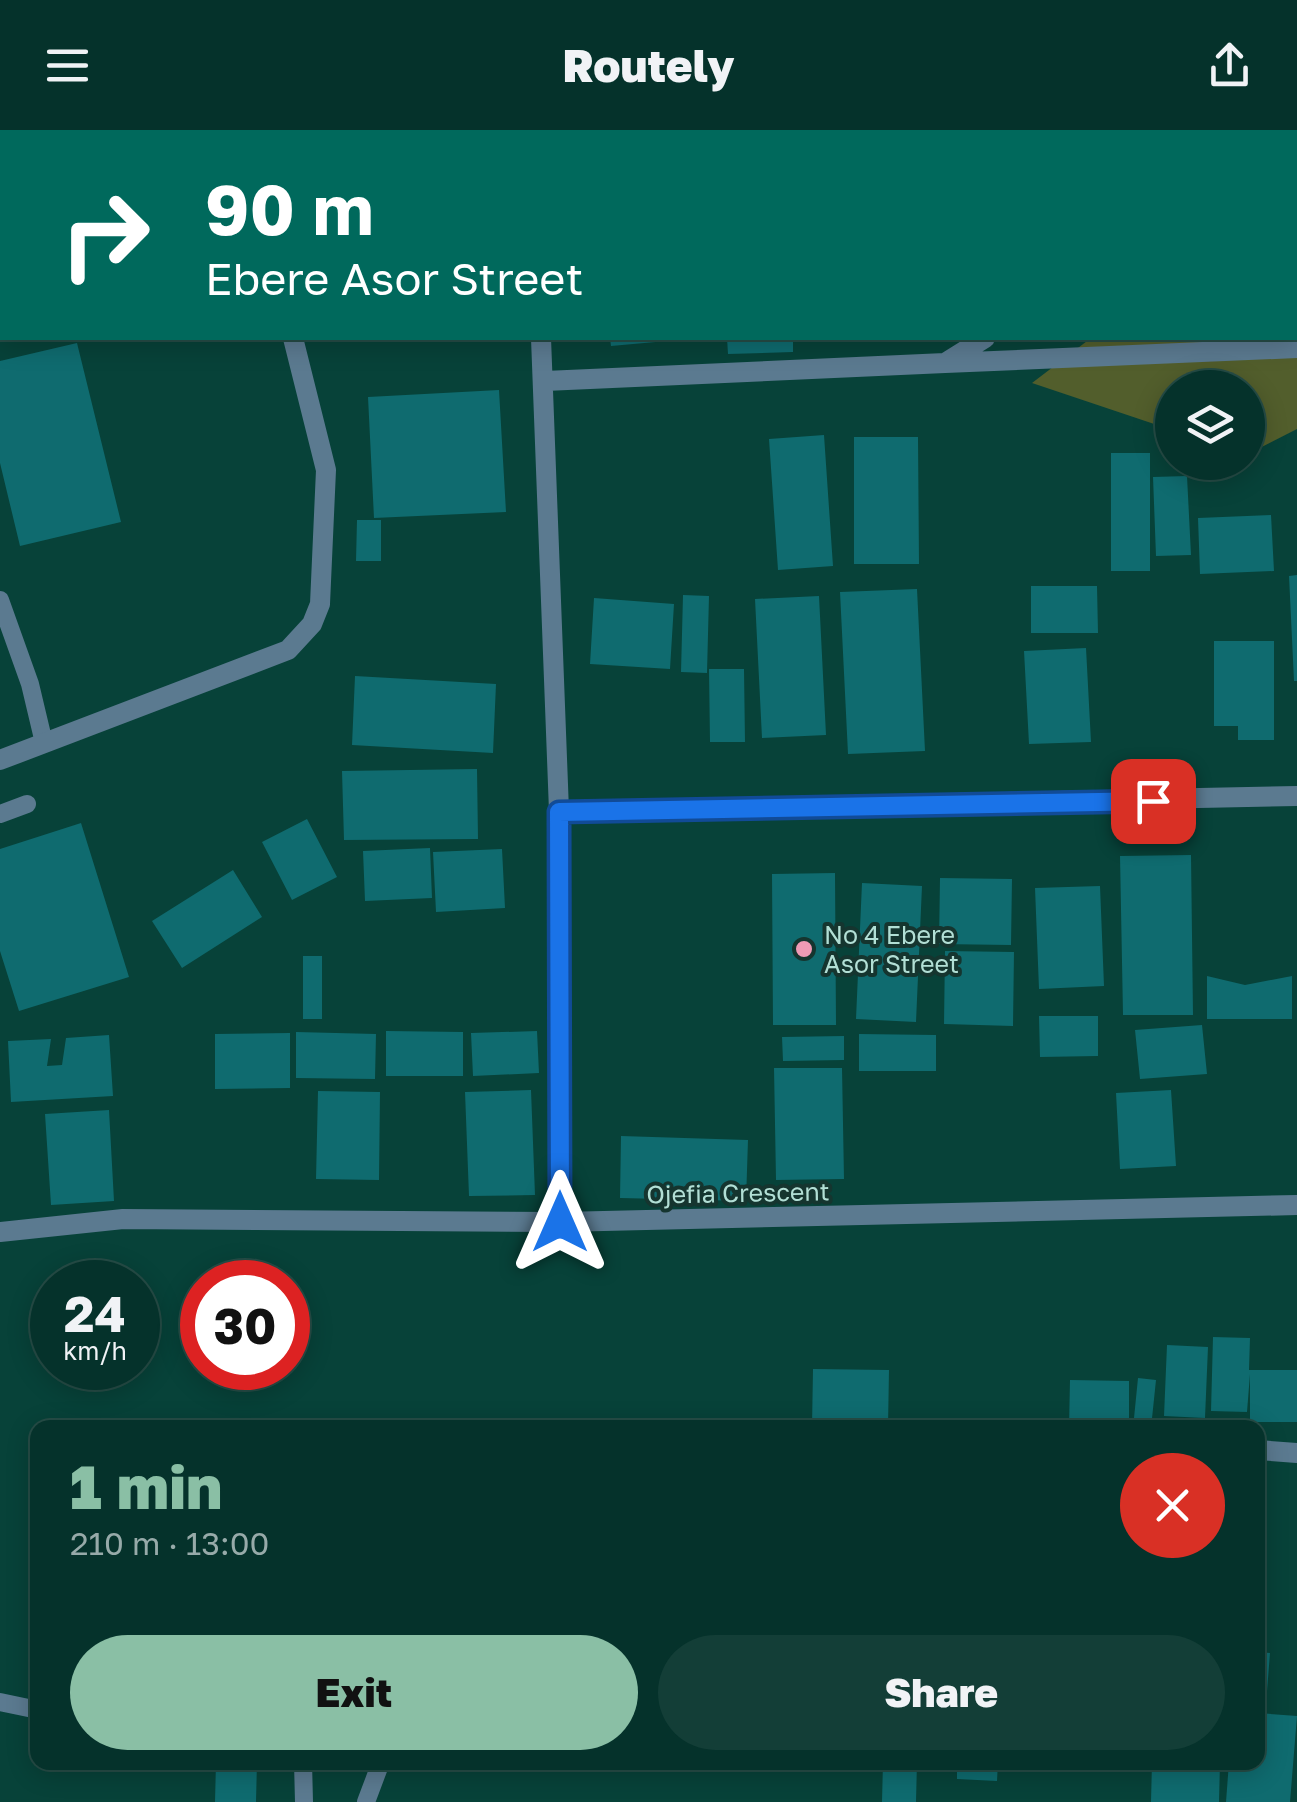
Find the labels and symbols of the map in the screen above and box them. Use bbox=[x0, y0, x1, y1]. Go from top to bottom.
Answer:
pin bbox=[1111, 759, 1196, 844]
place label: No 4 Ebere Asor Street bbox=[824, 919, 959, 979]
marker: No 4 Ebere Asor Street bbox=[793, 938, 815, 960]
position arrow bbox=[508, 1170, 612, 1274]
street label: Ojefia Crescent bbox=[646, 1175, 830, 1210]
speed limit sign: 30 bbox=[180, 1260, 310, 1390]

